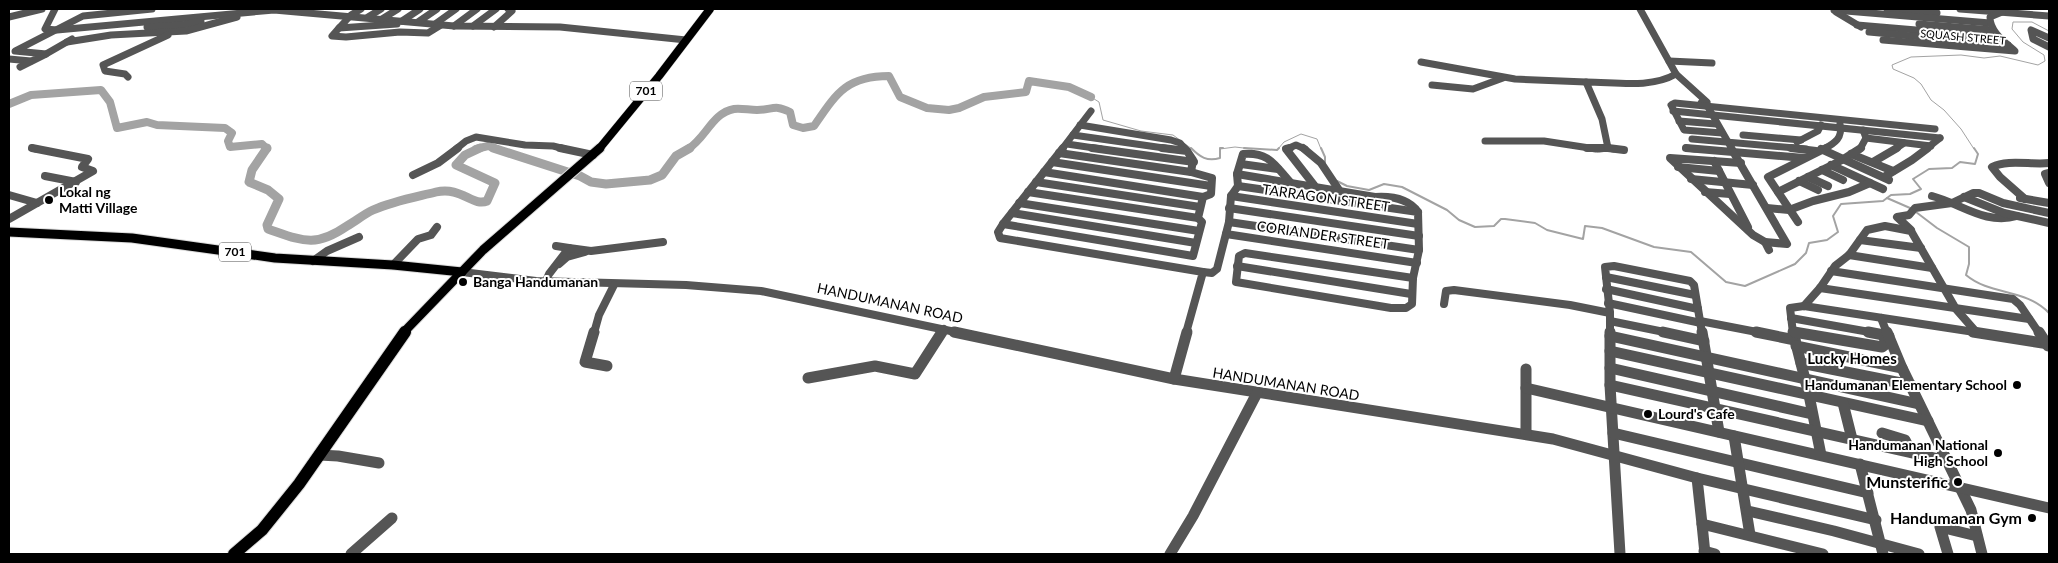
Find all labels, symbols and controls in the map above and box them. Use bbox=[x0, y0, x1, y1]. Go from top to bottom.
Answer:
street label: SQUASH STREET bbox=[1920, 26, 2007, 47]
road number: 701 bbox=[630, 82, 662, 100]
street label: TARRAGON STREET bbox=[1261, 180, 1392, 215]
place label: Lokal ng Matti Village bbox=[59, 183, 138, 216]
marker: Lokal ng Matti Village bbox=[43, 194, 55, 206]
street label: CORIANDER STREET bbox=[1256, 217, 1391, 252]
road number: 701 bbox=[219, 242, 251, 262]
place label: Banga Handumanan bbox=[473, 273, 598, 290]
marker: Banga Handumanan bbox=[457, 276, 469, 288]
street label: HANDUMANAN ROAD bbox=[816, 279, 964, 326]
district label: Lucky Homes bbox=[1807, 349, 1897, 367]
street label: HANDUMANAN ROAD bbox=[1211, 363, 1361, 404]
place label: Handumanan Elementary School bbox=[1805, 376, 2007, 393]
marker: Handumanan Elementary School bbox=[2011, 379, 2023, 391]
place label: Lourd's Cafe bbox=[1658, 405, 1735, 422]
marker: Lourd's Cafe bbox=[1642, 408, 1654, 420]
place label: Handumanan National High School bbox=[1848, 436, 1988, 469]
marker: Handumanan National High School bbox=[1992, 447, 2004, 459]
place label: Munsterific bbox=[1866, 472, 1948, 491]
marker: Munsterific bbox=[1952, 476, 1964, 488]
place label: Handumanan Gym bbox=[1890, 508, 2022, 527]
marker: Handumanan Gym bbox=[2026, 512, 2038, 524]

